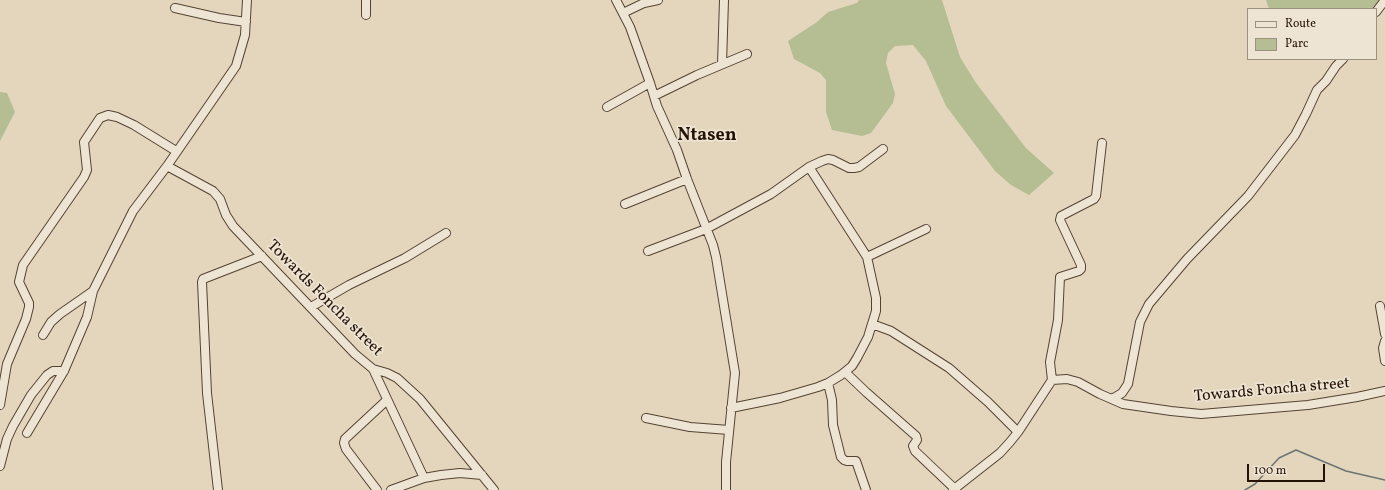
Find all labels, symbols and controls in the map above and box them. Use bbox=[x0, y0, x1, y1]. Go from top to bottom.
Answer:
legend bbox=[1247, 8, 1377, 60]
text: Route bbox=[1285, 16, 1316, 32]
text: Parc bbox=[1285, 36, 1308, 52]
district label: Ntasen bbox=[677, 126, 737, 148]
street label: Towards Foncha street bbox=[262, 237, 386, 361]
street label: Towards Foncha street bbox=[1193, 375, 1351, 407]
scale bar bbox=[1249, 456, 1327, 482]
text: 100 m bbox=[1254, 463, 1286, 479]

